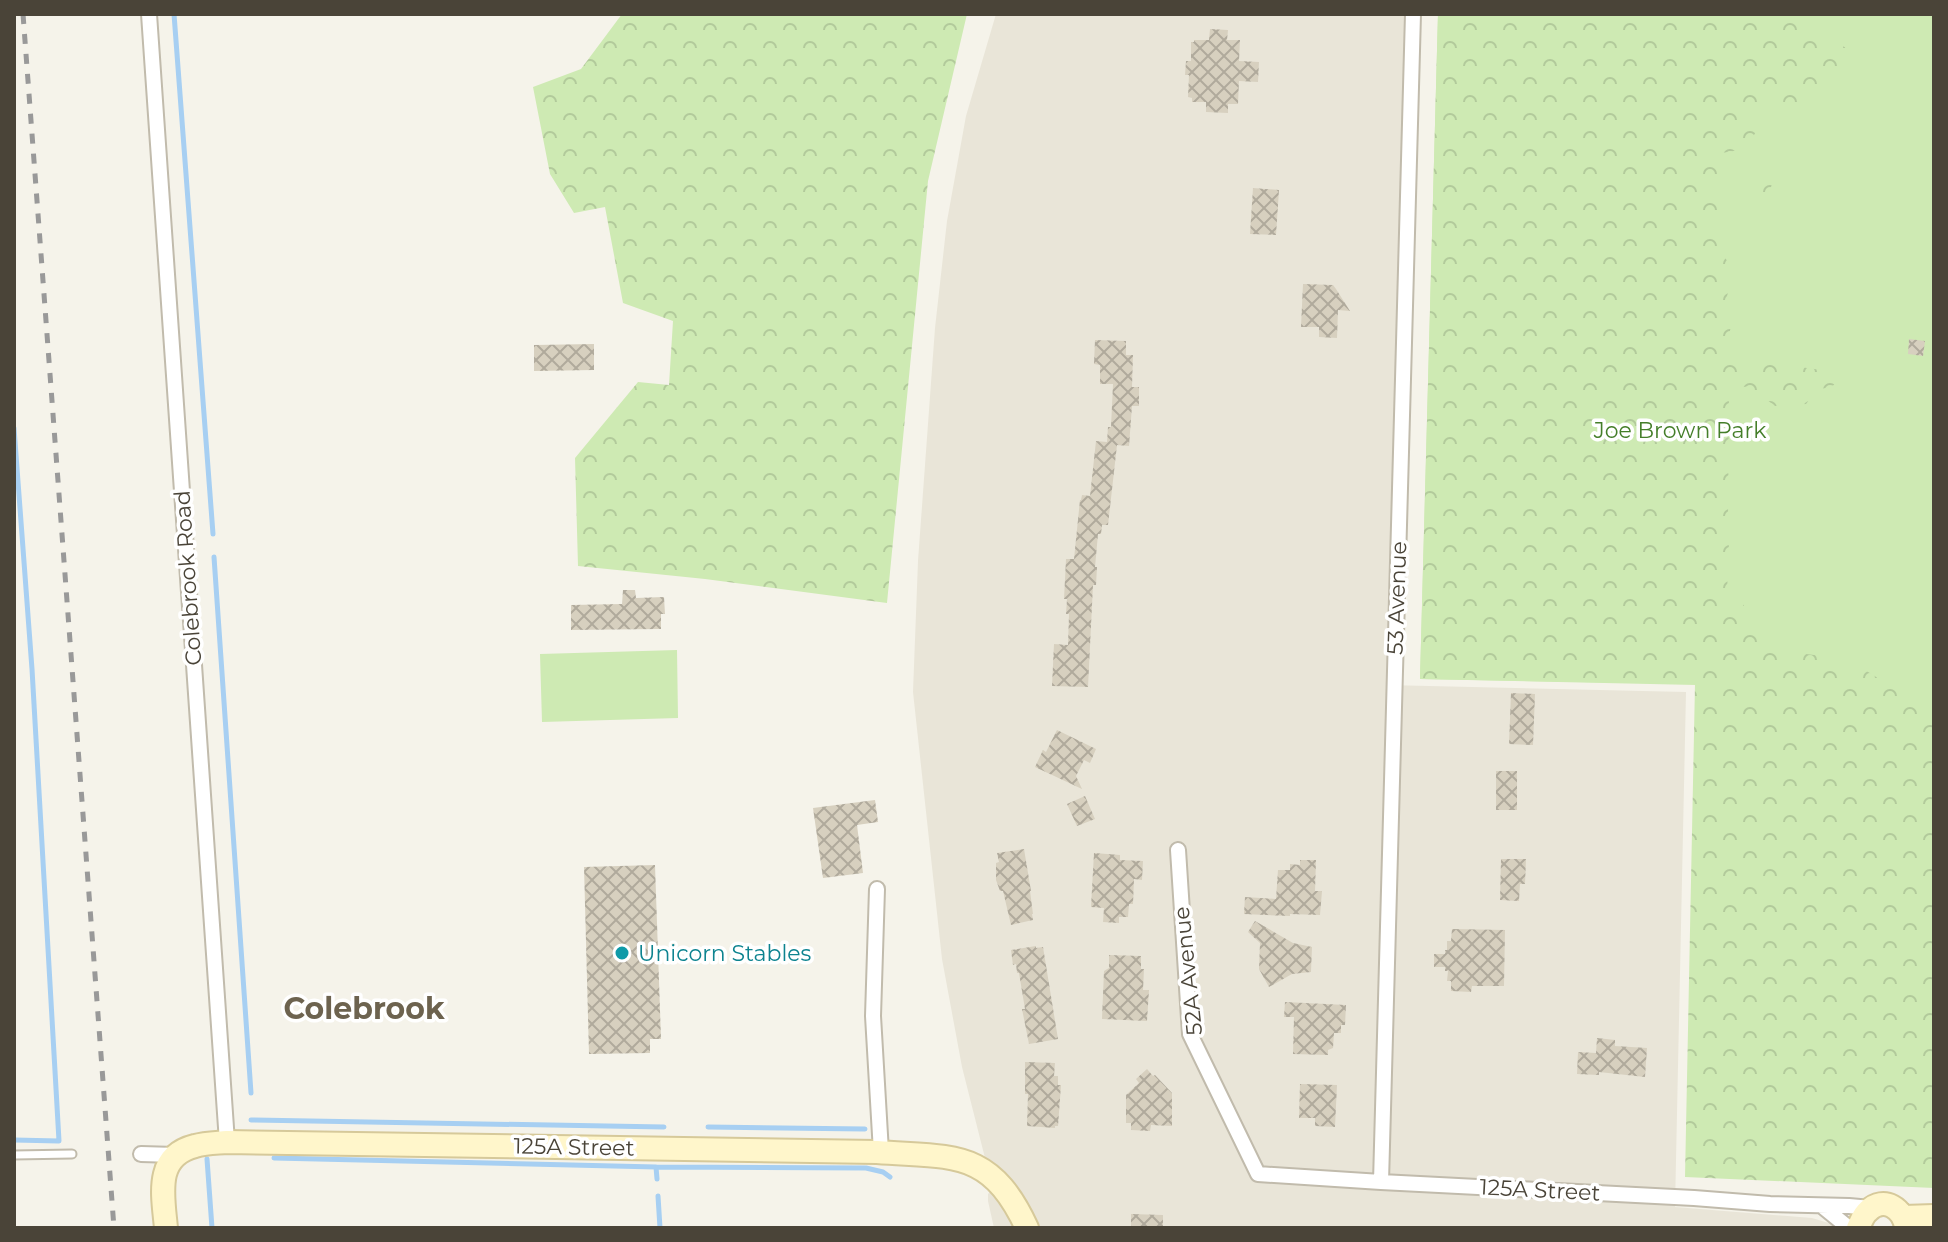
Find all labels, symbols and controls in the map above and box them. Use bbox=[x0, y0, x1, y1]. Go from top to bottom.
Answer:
park label: Joe Brown Park bbox=[1593, 417, 1767, 444]
street label: Colebrook Road bbox=[168, 489, 208, 667]
street label: 53 Avenue bbox=[1382, 541, 1412, 655]
street label: 52A Avenue bbox=[1168, 905, 1208, 1037]
place label: Unicorn Stables bbox=[638, 940, 812, 967]
marker: Unicorn Stables bbox=[613, 944, 631, 962]
district label: Colebrook bbox=[283, 990, 445, 1027]
street label: 125A Street bbox=[513, 1132, 635, 1162]
street label: 125A Street bbox=[1479, 1173, 1601, 1207]

